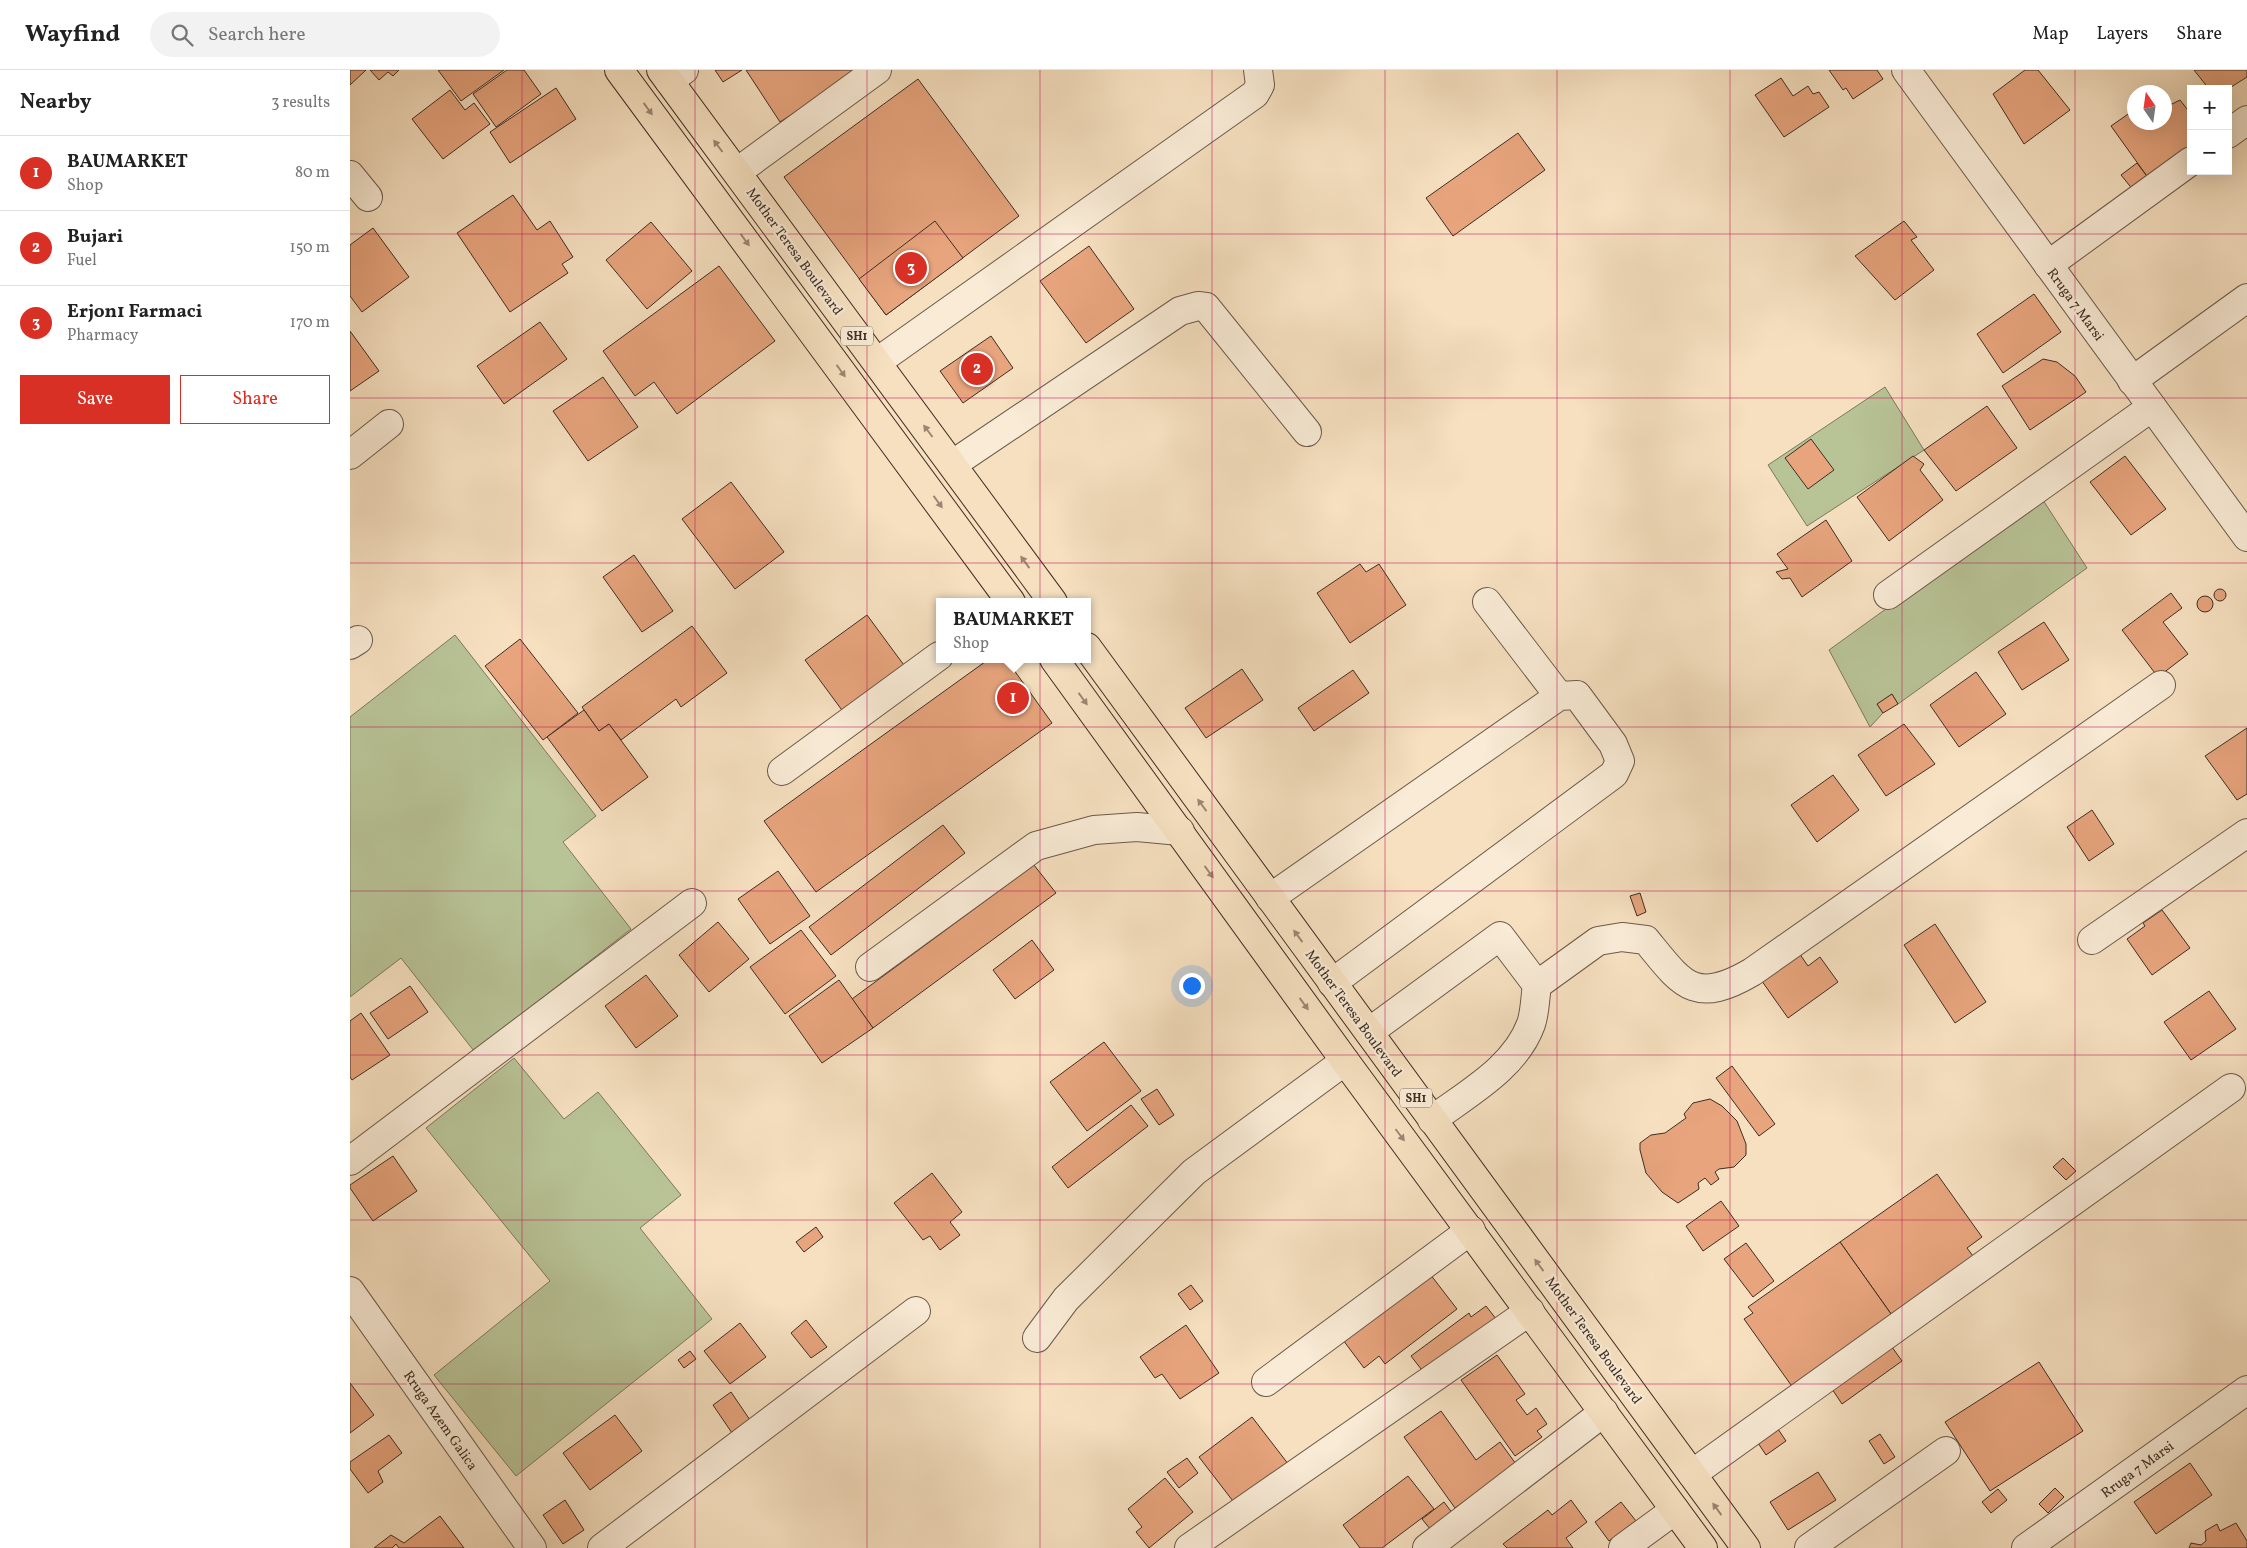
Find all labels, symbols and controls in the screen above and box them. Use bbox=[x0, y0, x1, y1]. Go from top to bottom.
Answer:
search box bbox=[150, 12, 500, 57]
text: Wayfind bbox=[25, 18, 120, 52]
icon: search bbox=[168, 21, 196, 49]
text: Search here bbox=[208, 22, 305, 48]
text: Map bbox=[2032, 22, 2068, 47]
text: Layers bbox=[2096, 22, 2148, 47]
text: Share bbox=[2176, 22, 2222, 47]
north arrow bbox=[2127, 85, 2172, 130]
map controls bbox=[2187, 85, 2232, 175]
button: + bbox=[2187, 85, 2232, 130]
text: Nearby bbox=[20, 88, 91, 117]
text: 3 results bbox=[271, 92, 330, 114]
one-way arrow bbox=[643, 102, 653, 116]
button: − bbox=[2187, 130, 2232, 175]
one-way arrow bbox=[712, 140, 723, 153]
text: BAUMARKET bbox=[67, 149, 188, 175]
text: 1 bbox=[33, 162, 39, 184]
text: 80 m bbox=[295, 162, 330, 184]
text: Shop bbox=[67, 175, 103, 197]
street label: Mother Teresa Boulevard bbox=[741, 184, 847, 320]
text: Bujari bbox=[67, 224, 123, 250]
one-way arrow bbox=[739, 233, 750, 246]
text: 2 bbox=[32, 237, 40, 259]
text: 150 m bbox=[289, 237, 330, 259]
pin: 3 bbox=[895, 249, 927, 287]
text: Fuel bbox=[67, 250, 97, 272]
street label: Rruga 7 Marsi bbox=[2042, 265, 2108, 345]
text: Erjon1 Farmaci bbox=[67, 299, 202, 325]
text: 3 bbox=[32, 312, 40, 334]
text: 170 m bbox=[290, 312, 330, 334]
text: Pharmacy bbox=[67, 325, 138, 347]
road number: SH1 bbox=[841, 326, 873, 346]
pin: 2 bbox=[961, 350, 993, 388]
one-way arrow bbox=[836, 364, 846, 378]
button: Save bbox=[20, 375, 170, 424]
button: Share bbox=[180, 375, 330, 424]
one-way arrow bbox=[924, 425, 934, 438]
one-way arrow bbox=[932, 495, 943, 508]
one-way arrow bbox=[1019, 556, 1030, 569]
popup bbox=[936, 598, 1091, 663]
text: BAUMARKET bbox=[953, 607, 1074, 633]
text: Shop bbox=[953, 633, 989, 655]
pin: 1 bbox=[997, 679, 1029, 717]
one-way arrow bbox=[1077, 692, 1087, 705]
one-way arrow bbox=[1197, 798, 1207, 812]
one-way arrow bbox=[1204, 865, 1215, 878]
one-way arrow bbox=[1293, 929, 1303, 943]
street label: Mother Teresa Boulevard bbox=[1300, 946, 1406, 1082]
your location bbox=[1179, 973, 1205, 999]
one-way arrow bbox=[1299, 997, 1309, 1011]
road number: SH1 bbox=[1400, 1088, 1432, 1108]
one-way arrow bbox=[1395, 1128, 1406, 1141]
one-way arrow bbox=[1533, 1259, 1544, 1272]
street label: Mother Teresa Boulevard bbox=[1540, 1273, 1646, 1409]
street label: Rruga Azem Galica bbox=[398, 1367, 481, 1475]
street label: Rruga 7 Marsi bbox=[2098, 1437, 2178, 1503]
one-way arrow bbox=[1712, 1503, 1723, 1516]

